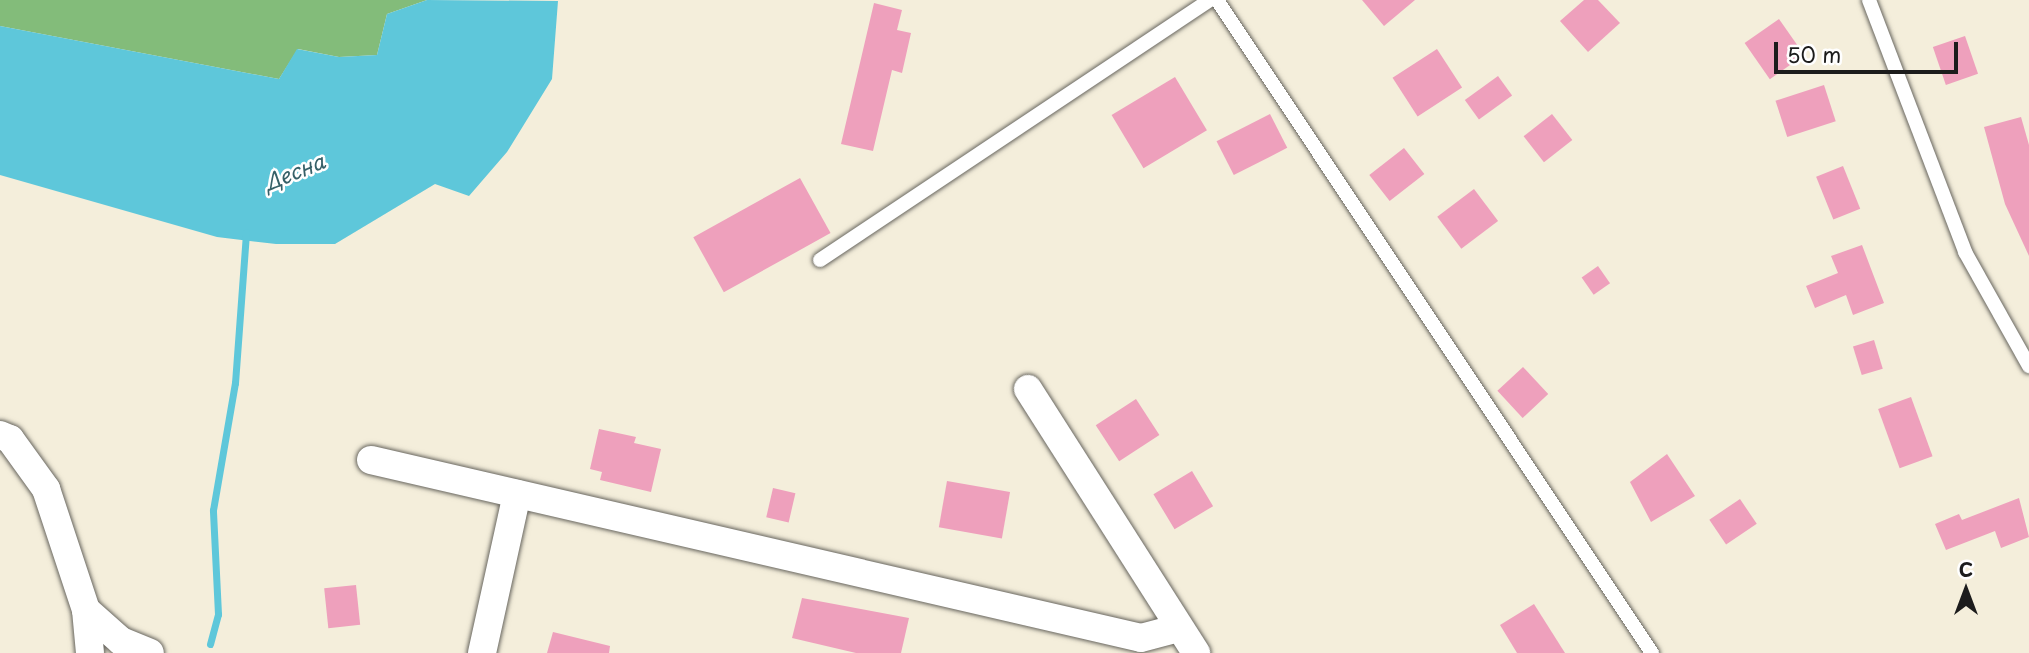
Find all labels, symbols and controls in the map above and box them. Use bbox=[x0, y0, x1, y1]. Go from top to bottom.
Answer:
scale bar bbox=[1777, 28, 1961, 72]
text: 50 m bbox=[1787, 38, 1841, 70]
water label: Десна bbox=[260, 147, 328, 195]
north arrow bbox=[1931, 555, 2001, 625]
text: С bbox=[1959, 555, 1973, 583]

